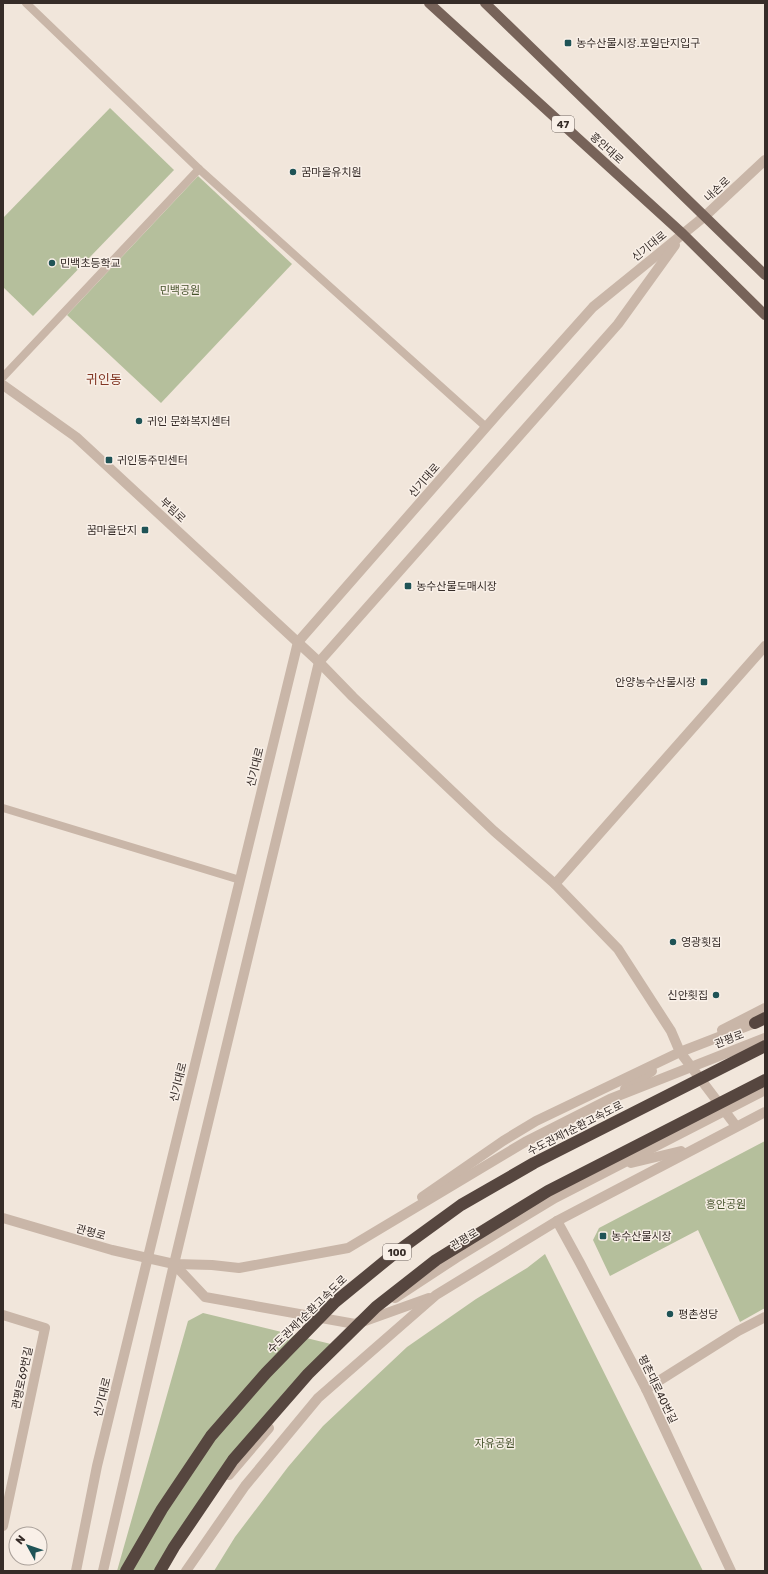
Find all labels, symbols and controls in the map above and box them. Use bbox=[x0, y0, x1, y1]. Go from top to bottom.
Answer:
place label: 농수산물시장.포일단지입구 bbox=[576, 37, 700, 50]
marker: 농수산물시장.포일단지입구 bbox=[563, 38, 573, 48]
road number: 47 bbox=[552, 116, 574, 132]
street label: 흥안대로 bbox=[587, 130, 626, 167]
place label: 꿈마을유치원 bbox=[301, 166, 362, 179]
marker: 꿈마을유치원 bbox=[288, 167, 298, 177]
street label: 내손로 bbox=[702, 174, 733, 204]
street label: 신기대로 bbox=[629, 229, 669, 264]
place label: 민백초등학교 bbox=[60, 257, 121, 270]
marker: 민백초등학교 bbox=[47, 258, 57, 268]
park label: 민백공원 bbox=[160, 284, 200, 297]
district label: 귀인동 bbox=[86, 372, 122, 387]
place label: 귀인 문화복지센터 bbox=[147, 415, 231, 428]
marker: 귀인 문화복지센터 bbox=[134, 416, 144, 426]
place label: 귀인동주민센터 bbox=[117, 454, 188, 467]
marker: 귀인동주민센터 bbox=[104, 455, 114, 465]
street label: 신기대로 bbox=[406, 461, 443, 500]
street label: 부림로 bbox=[157, 495, 188, 525]
place label: 꿈마을단지 bbox=[86, 524, 137, 537]
marker: 꿈마을단지 bbox=[140, 525, 150, 535]
place label: 농수산물도매시장 bbox=[416, 580, 497, 593]
marker: 농수산물도매시장 bbox=[403, 581, 413, 591]
place label: 안양농수산물시장 bbox=[615, 676, 696, 689]
marker: 안양농수산물시장 bbox=[699, 677, 709, 687]
street label: 신기대로 bbox=[244, 746, 267, 788]
place label: 영광횟집 bbox=[681, 936, 721, 949]
marker: 영광횟집 bbox=[668, 937, 678, 947]
place label: 신안횟집 bbox=[668, 989, 708, 1002]
marker: 신안횟집 bbox=[711, 990, 721, 1000]
street label: 관평로 bbox=[713, 1028, 746, 1051]
street label: 신기대로 bbox=[167, 1061, 190, 1103]
street label: 수도권제1순환고속도로 bbox=[525, 1099, 625, 1158]
park label: 흥안공원 bbox=[706, 1198, 746, 1211]
street label: 관평로 bbox=[74, 1222, 107, 1243]
street label: 관평로 bbox=[448, 1226, 481, 1253]
place label: 농수산물시장 bbox=[611, 1230, 672, 1243]
marker: 농수산물시장 bbox=[598, 1231, 608, 1241]
road number: 100 bbox=[383, 1244, 411, 1260]
street label: 수도권제1순환고속도로 bbox=[265, 1273, 350, 1356]
place label: 평촌성당 bbox=[678, 1308, 718, 1321]
marker: 평촌성당 bbox=[665, 1309, 675, 1319]
street label: 관평로69번길 bbox=[10, 1346, 35, 1411]
street label: 평촌대로40번길 bbox=[635, 1353, 680, 1426]
street label: 신기대로 bbox=[91, 1376, 114, 1418]
park label: 자유공원 bbox=[475, 1437, 515, 1450]
north arrow bbox=[8, 1526, 48, 1566]
text: N bbox=[13, 1533, 28, 1547]

